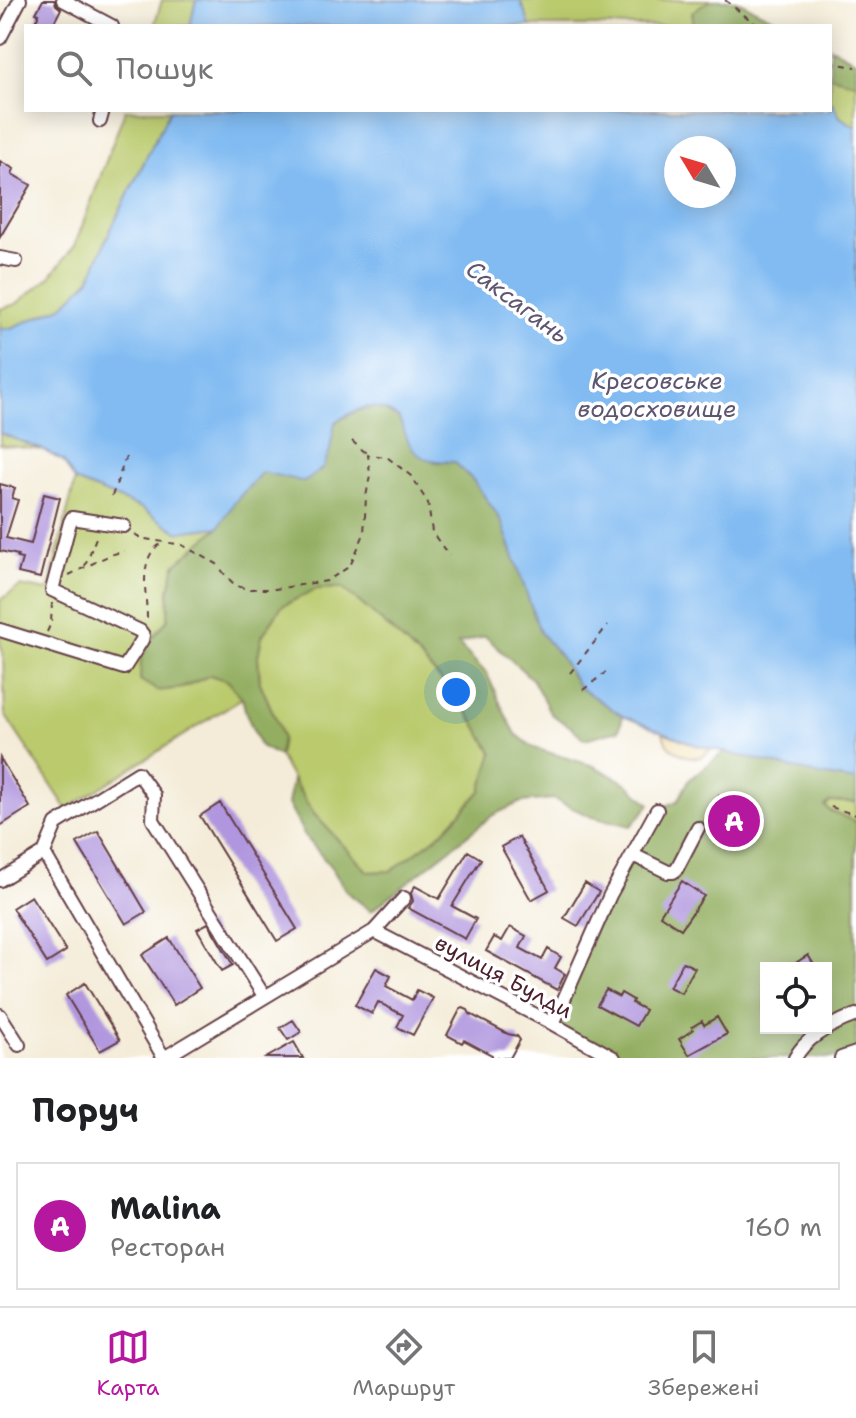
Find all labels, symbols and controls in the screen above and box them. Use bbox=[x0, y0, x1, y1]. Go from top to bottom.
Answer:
search box bbox=[24, 24, 832, 112]
icon: search bbox=[52, 46, 96, 90]
text: Пошук bbox=[116, 48, 213, 89]
north arrow bbox=[664, 136, 736, 208]
water label: Саксагань bbox=[460, 253, 574, 351]
water label: Кресовське водосховище bbox=[577, 365, 737, 425]
your location bbox=[436, 672, 476, 712]
pin: A bbox=[708, 791, 760, 851]
street label: вулиця Булди bbox=[430, 928, 577, 1025]
map controls bbox=[760, 962, 832, 1034]
button: locate bbox=[760, 962, 832, 1034]
text: Поруч bbox=[32, 1087, 139, 1133]
text: Malina bbox=[110, 1188, 221, 1229]
text: A bbox=[50, 1209, 70, 1244]
text: 160 m bbox=[745, 1209, 822, 1244]
text: Ресторан bbox=[110, 1229, 225, 1264]
tab: Карта bbox=[97, 1325, 159, 1402]
tab: Маршрут bbox=[352, 1325, 455, 1402]
tab: Збережені bbox=[648, 1325, 759, 1402]

